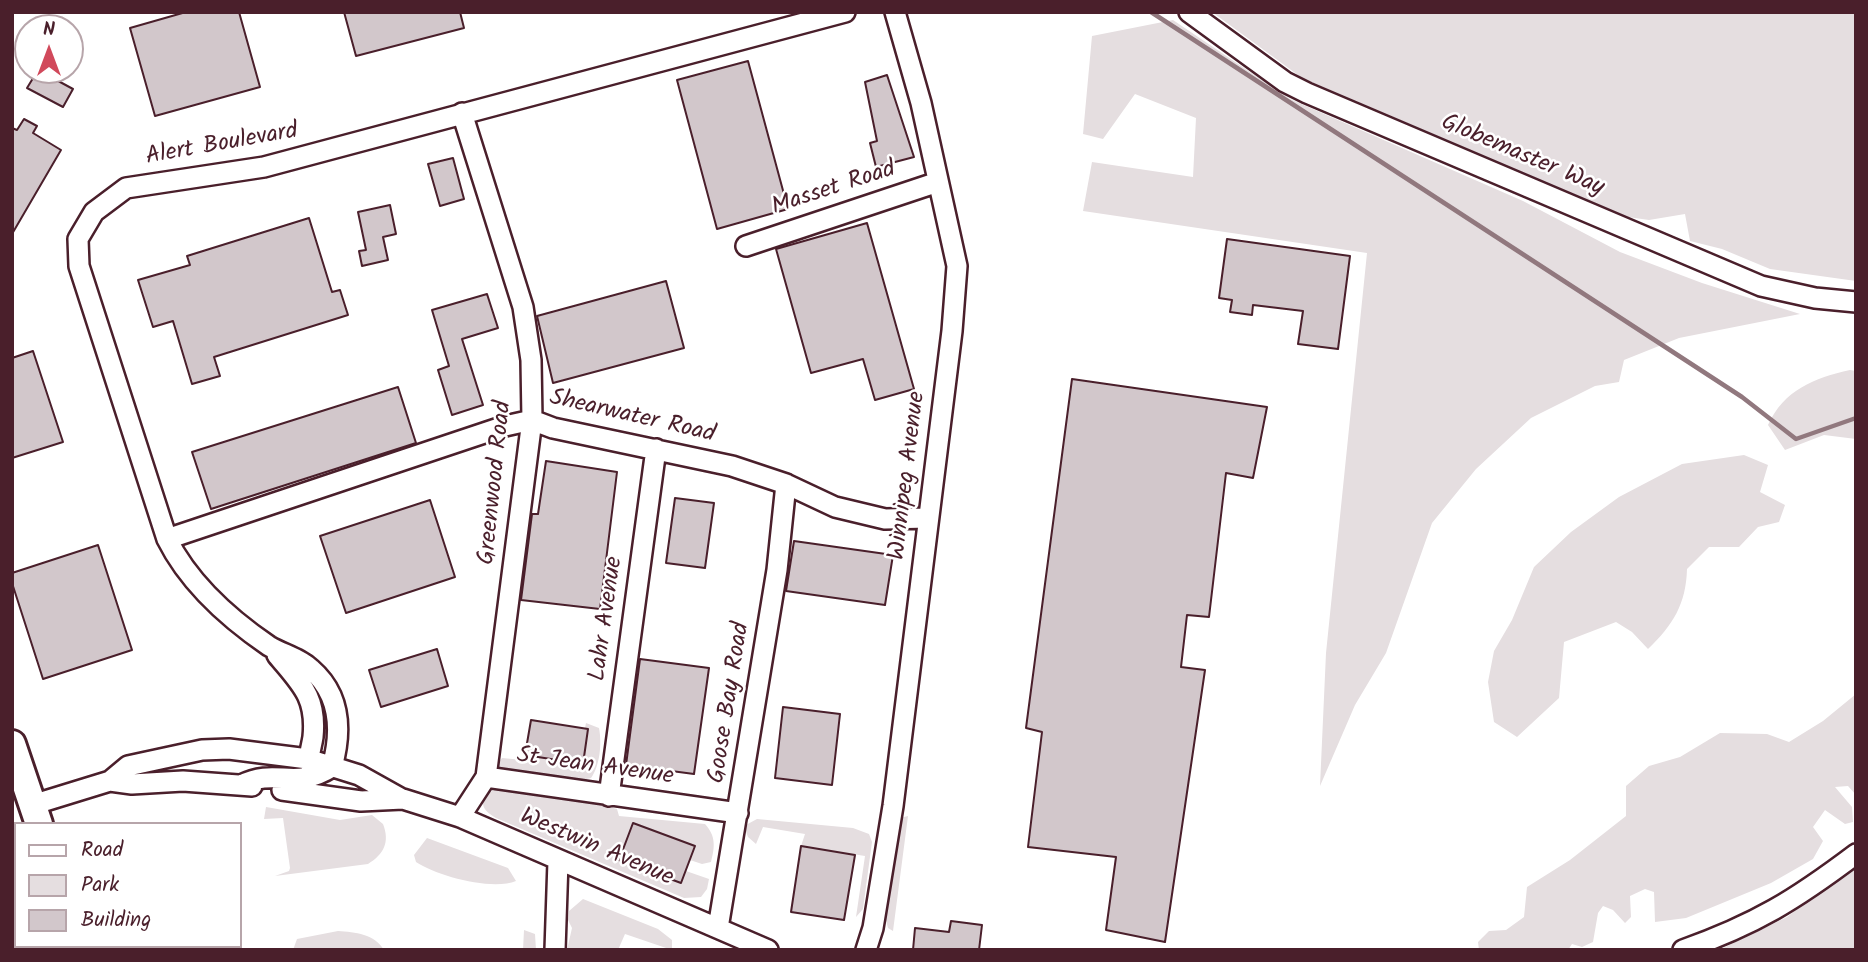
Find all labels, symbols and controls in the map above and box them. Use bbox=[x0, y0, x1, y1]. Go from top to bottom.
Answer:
north arrow bbox=[14, 14, 84, 84]
text: N bbox=[43, 15, 55, 45]
street label: Globemaster Way bbox=[1436, 110, 1608, 204]
street label: Alert Boulevard bbox=[144, 118, 300, 174]
street label: Masset Road bbox=[768, 156, 900, 224]
street label: Shearwater Road bbox=[547, 385, 717, 451]
street label: Winnipeg Avenue bbox=[884, 390, 934, 562]
street label: Greenwood Road bbox=[474, 400, 520, 566]
street label: Lahr Avenue bbox=[585, 555, 631, 683]
street label: Goose Bay Road bbox=[704, 620, 758, 786]
street label: St Jean Avenue bbox=[515, 743, 675, 793]
street label: Westwin Avenue bbox=[515, 804, 677, 894]
legend bbox=[14, 822, 242, 948]
text: Road bbox=[81, 834, 123, 867]
text: Park bbox=[81, 869, 119, 902]
text: Building bbox=[81, 904, 151, 937]

